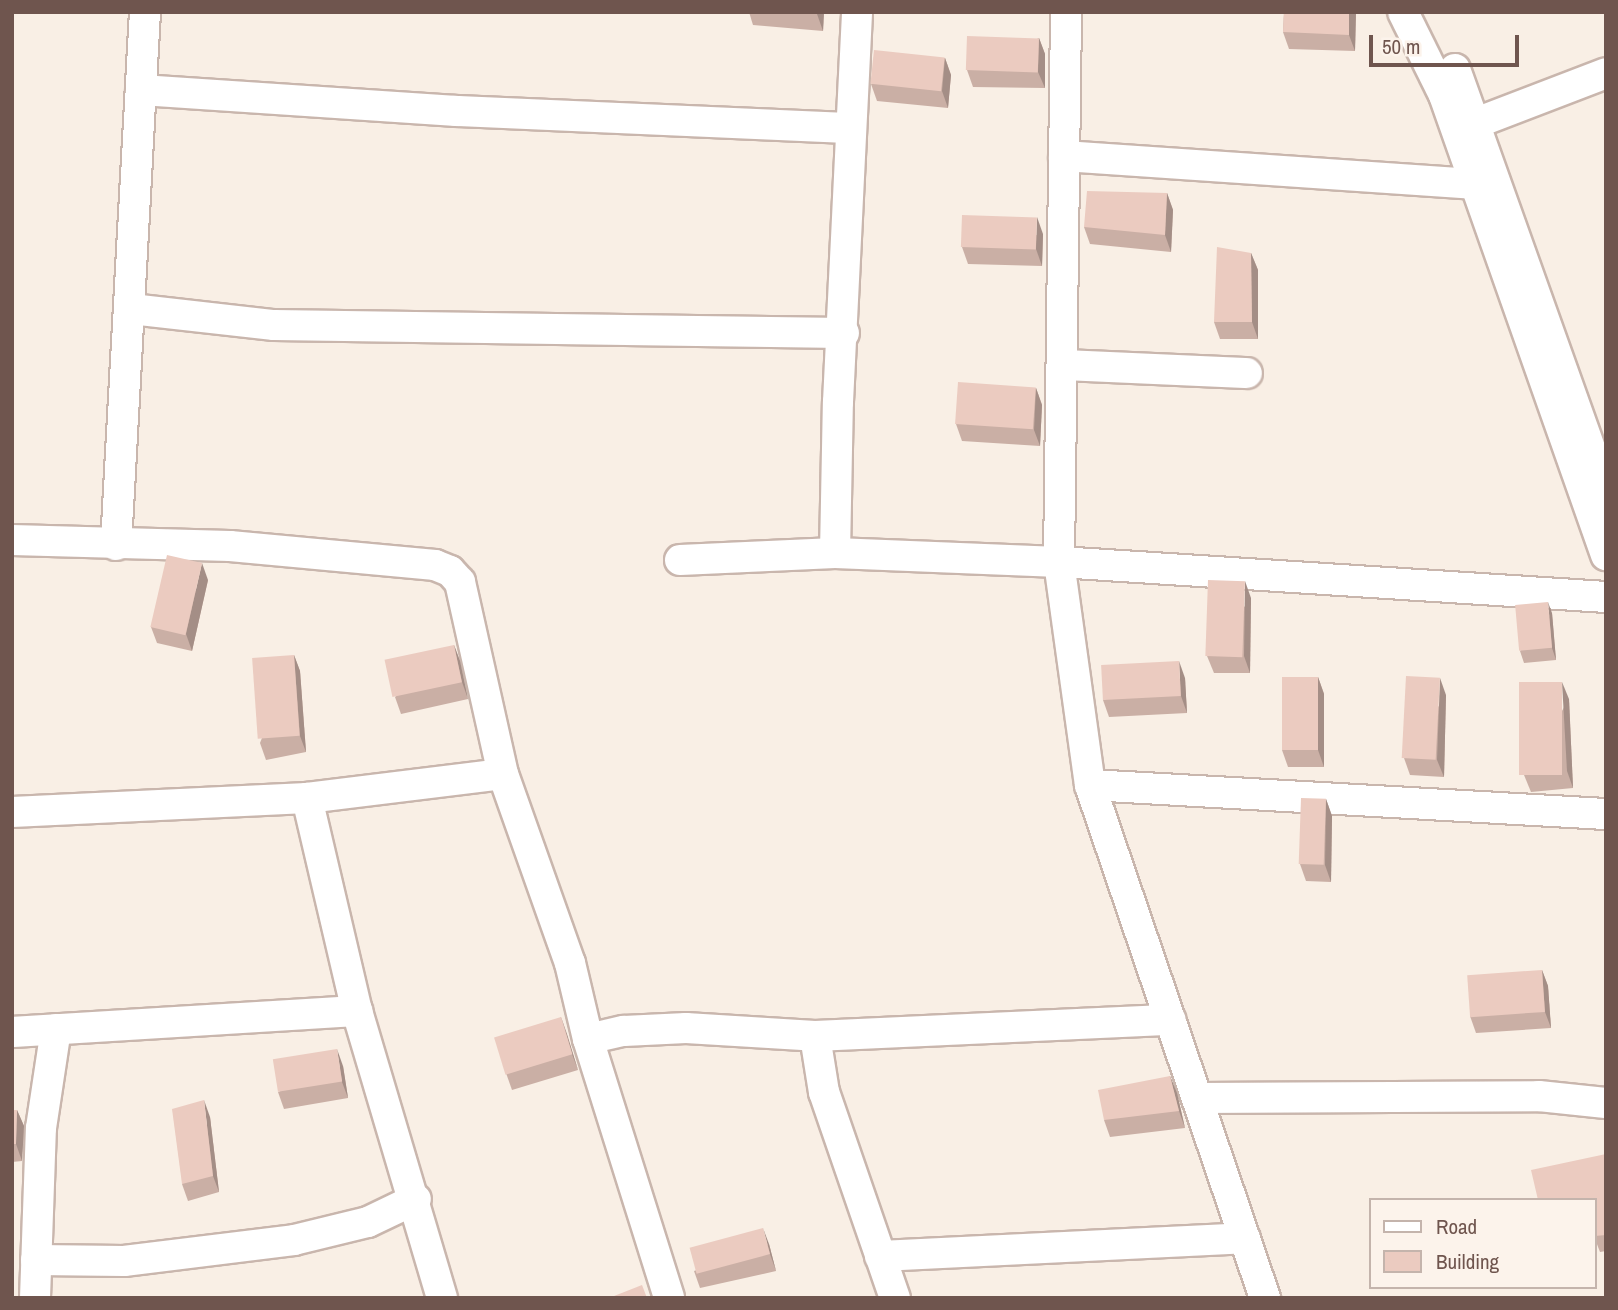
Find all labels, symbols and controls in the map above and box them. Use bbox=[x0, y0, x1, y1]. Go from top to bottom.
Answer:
scale bar bbox=[1373, 21, 1524, 65]
text: 50 m bbox=[1382, 32, 1420, 61]
legend bbox=[1370, 1198, 1597, 1289]
text: Road bbox=[1436, 1212, 1477, 1241]
text: Building bbox=[1436, 1247, 1499, 1276]

